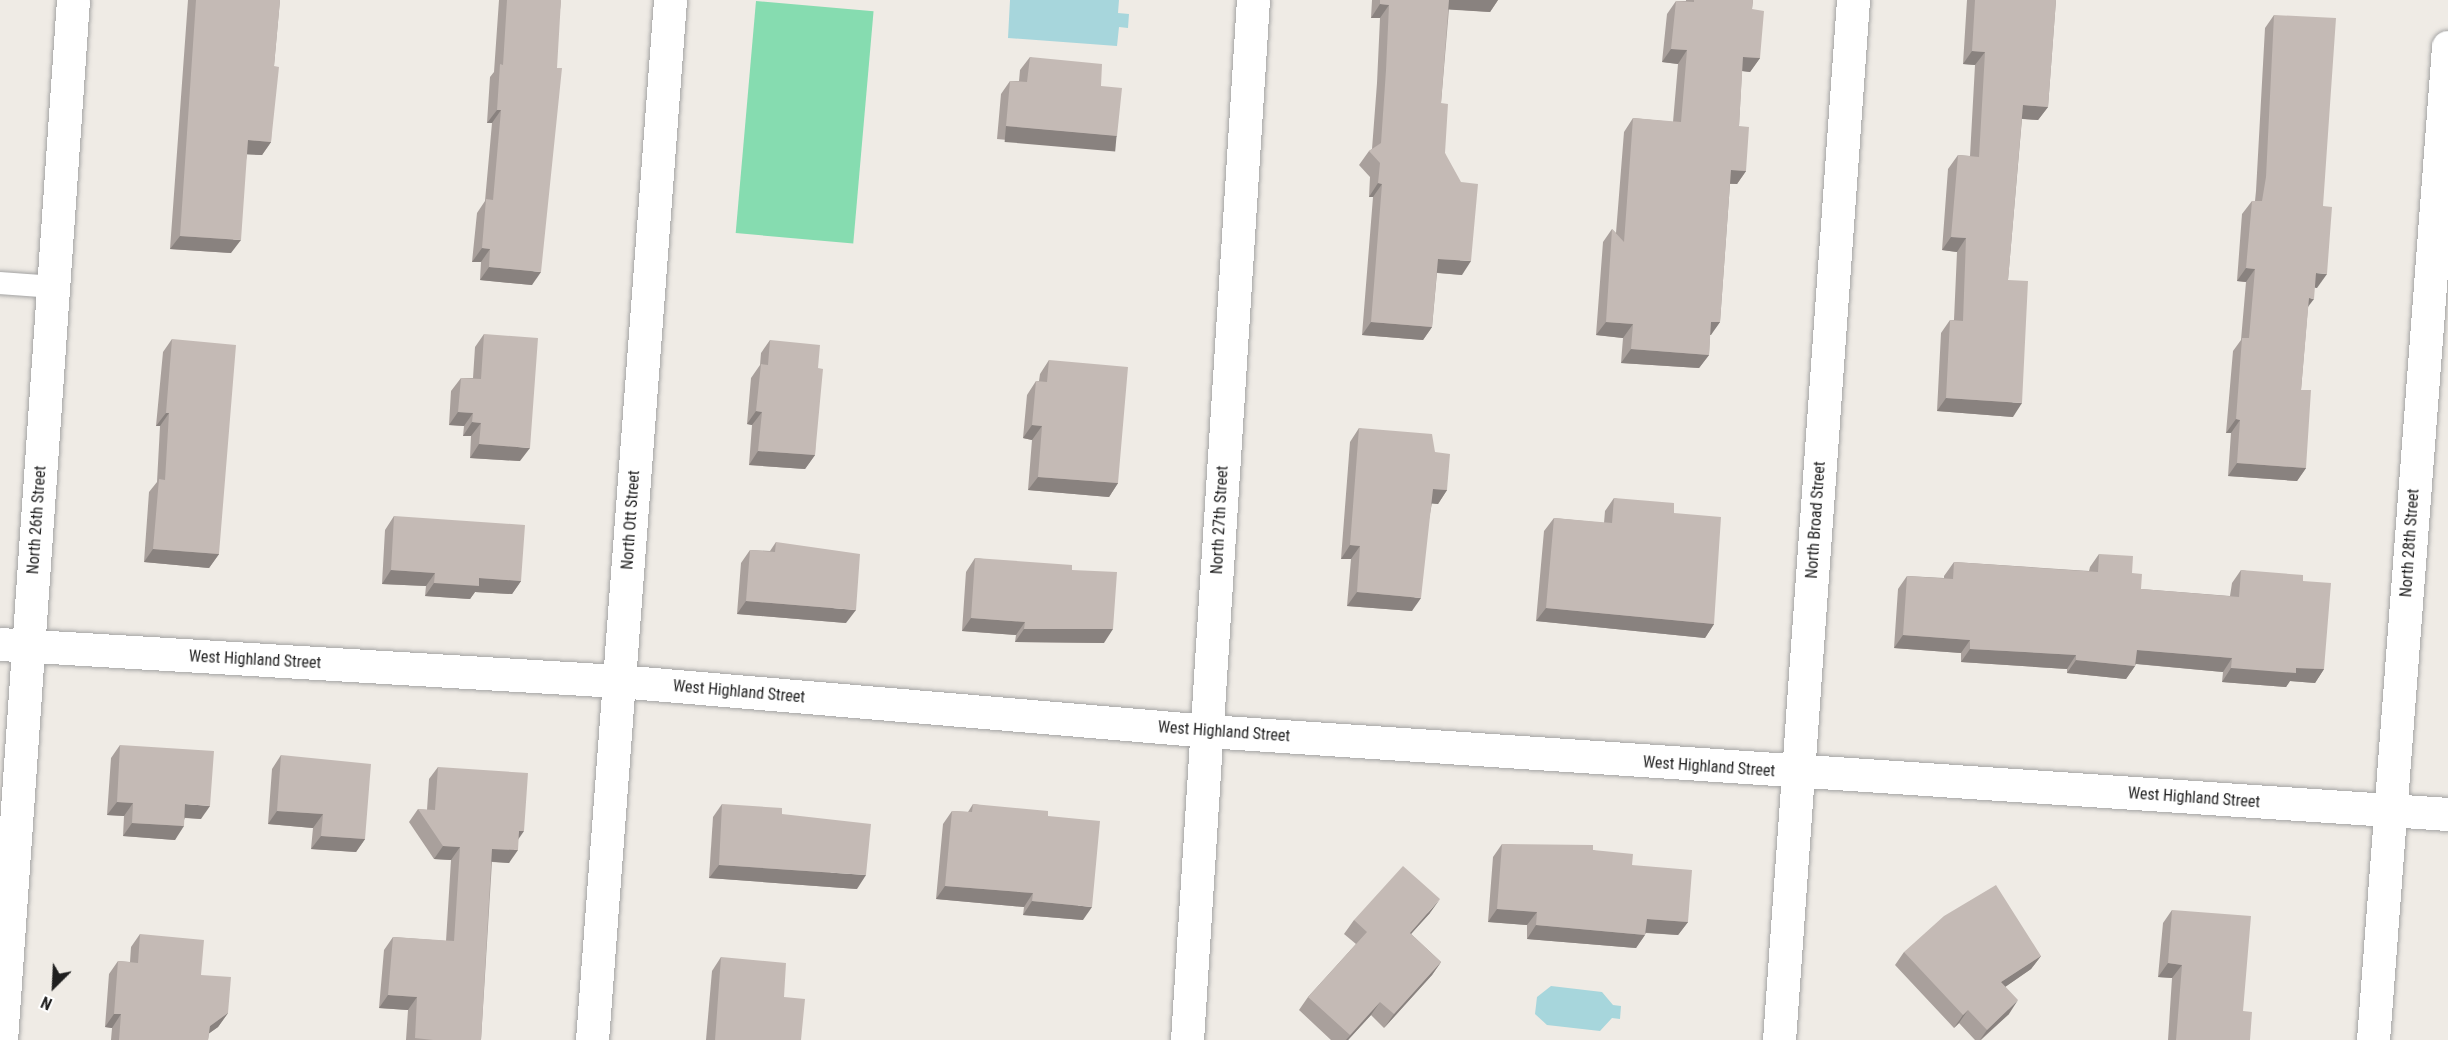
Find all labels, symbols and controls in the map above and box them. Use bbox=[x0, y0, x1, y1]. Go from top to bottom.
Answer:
street label: North Broad Street bbox=[1802, 461, 1830, 579]
street label: North 26th Street bbox=[24, 465, 50, 575]
street label: North 27th Street bbox=[1208, 465, 1232, 575]
street label: North Ott Street bbox=[618, 470, 644, 570]
street label: North 28th Street bbox=[2397, 488, 2423, 598]
street label: West Highland Street bbox=[188, 647, 322, 673]
street label: West Highland Street bbox=[672, 677, 806, 707]
street label: West Highland Street bbox=[1157, 718, 1291, 746]
street label: West Highland Street bbox=[1642, 753, 1776, 781]
street label: West Highland Street bbox=[2127, 784, 2261, 812]
north arrow bbox=[24, 956, 84, 1016]
text: N bbox=[38, 992, 55, 1014]

